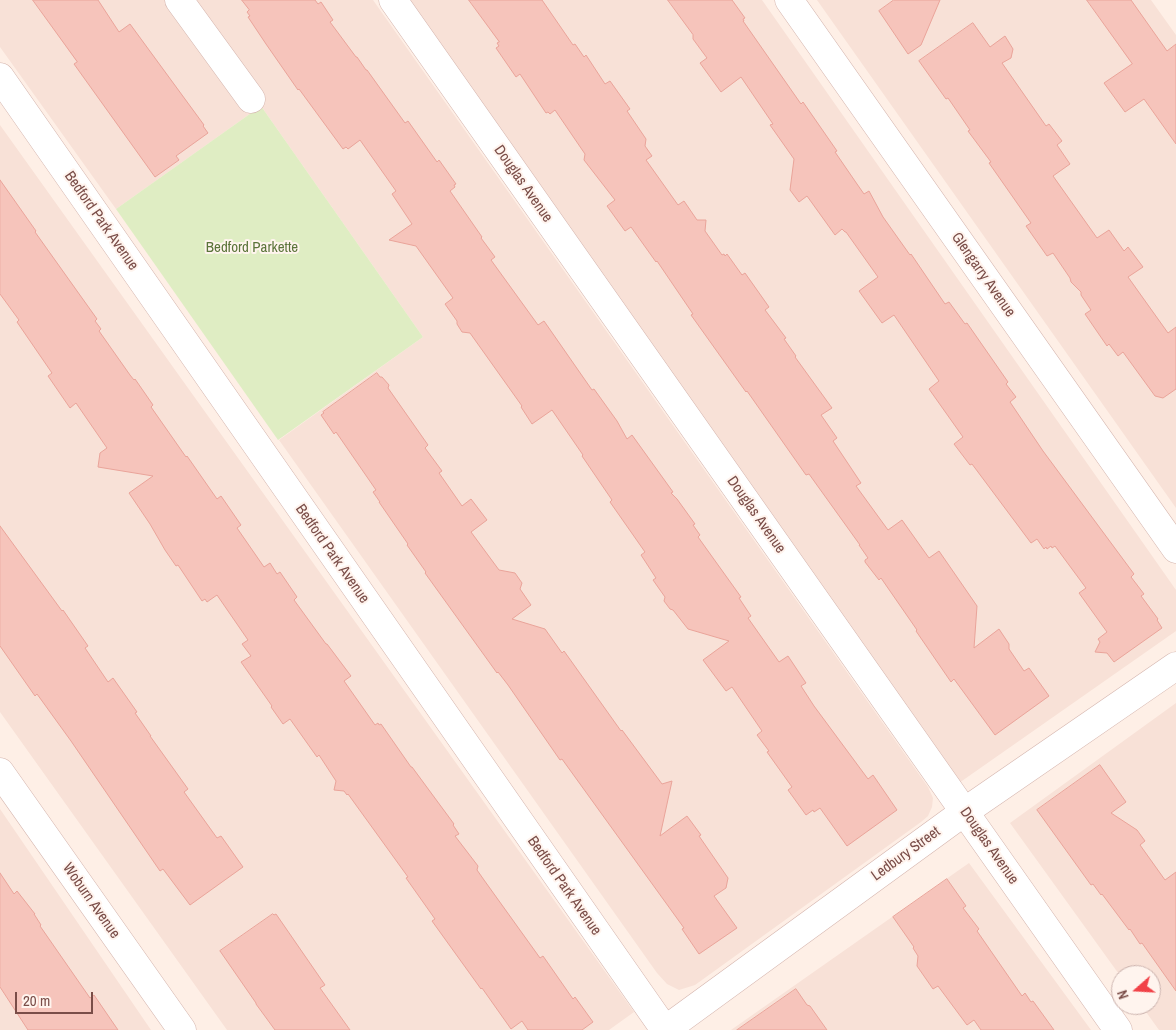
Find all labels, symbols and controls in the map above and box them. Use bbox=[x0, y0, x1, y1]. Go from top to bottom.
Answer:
street label: Douglas Avenue bbox=[490, 142, 556, 226]
street label: Bedford Park Avenue bbox=[60, 168, 142, 274]
street label: Glengarry Avenue bbox=[947, 229, 1019, 321]
park label: Bedford Parkette bbox=[206, 239, 298, 257]
street label: Douglas Avenue bbox=[723, 473, 789, 557]
street label: Bedford Park Avenue bbox=[291, 501, 373, 607]
street label: Douglas Avenue bbox=[956, 804, 1022, 888]
street label: Ledbury Street bbox=[868, 823, 944, 885]
street label: Bedford Park Avenue bbox=[523, 833, 605, 939]
street label: Woburn Avenue bbox=[58, 860, 124, 942]
north arrow bbox=[1111, 965, 1161, 1015]
scale bar bbox=[18, 982, 95, 1014]
text: N bbox=[1113, 988, 1133, 1001]
text: 20 m bbox=[23, 990, 50, 1011]

